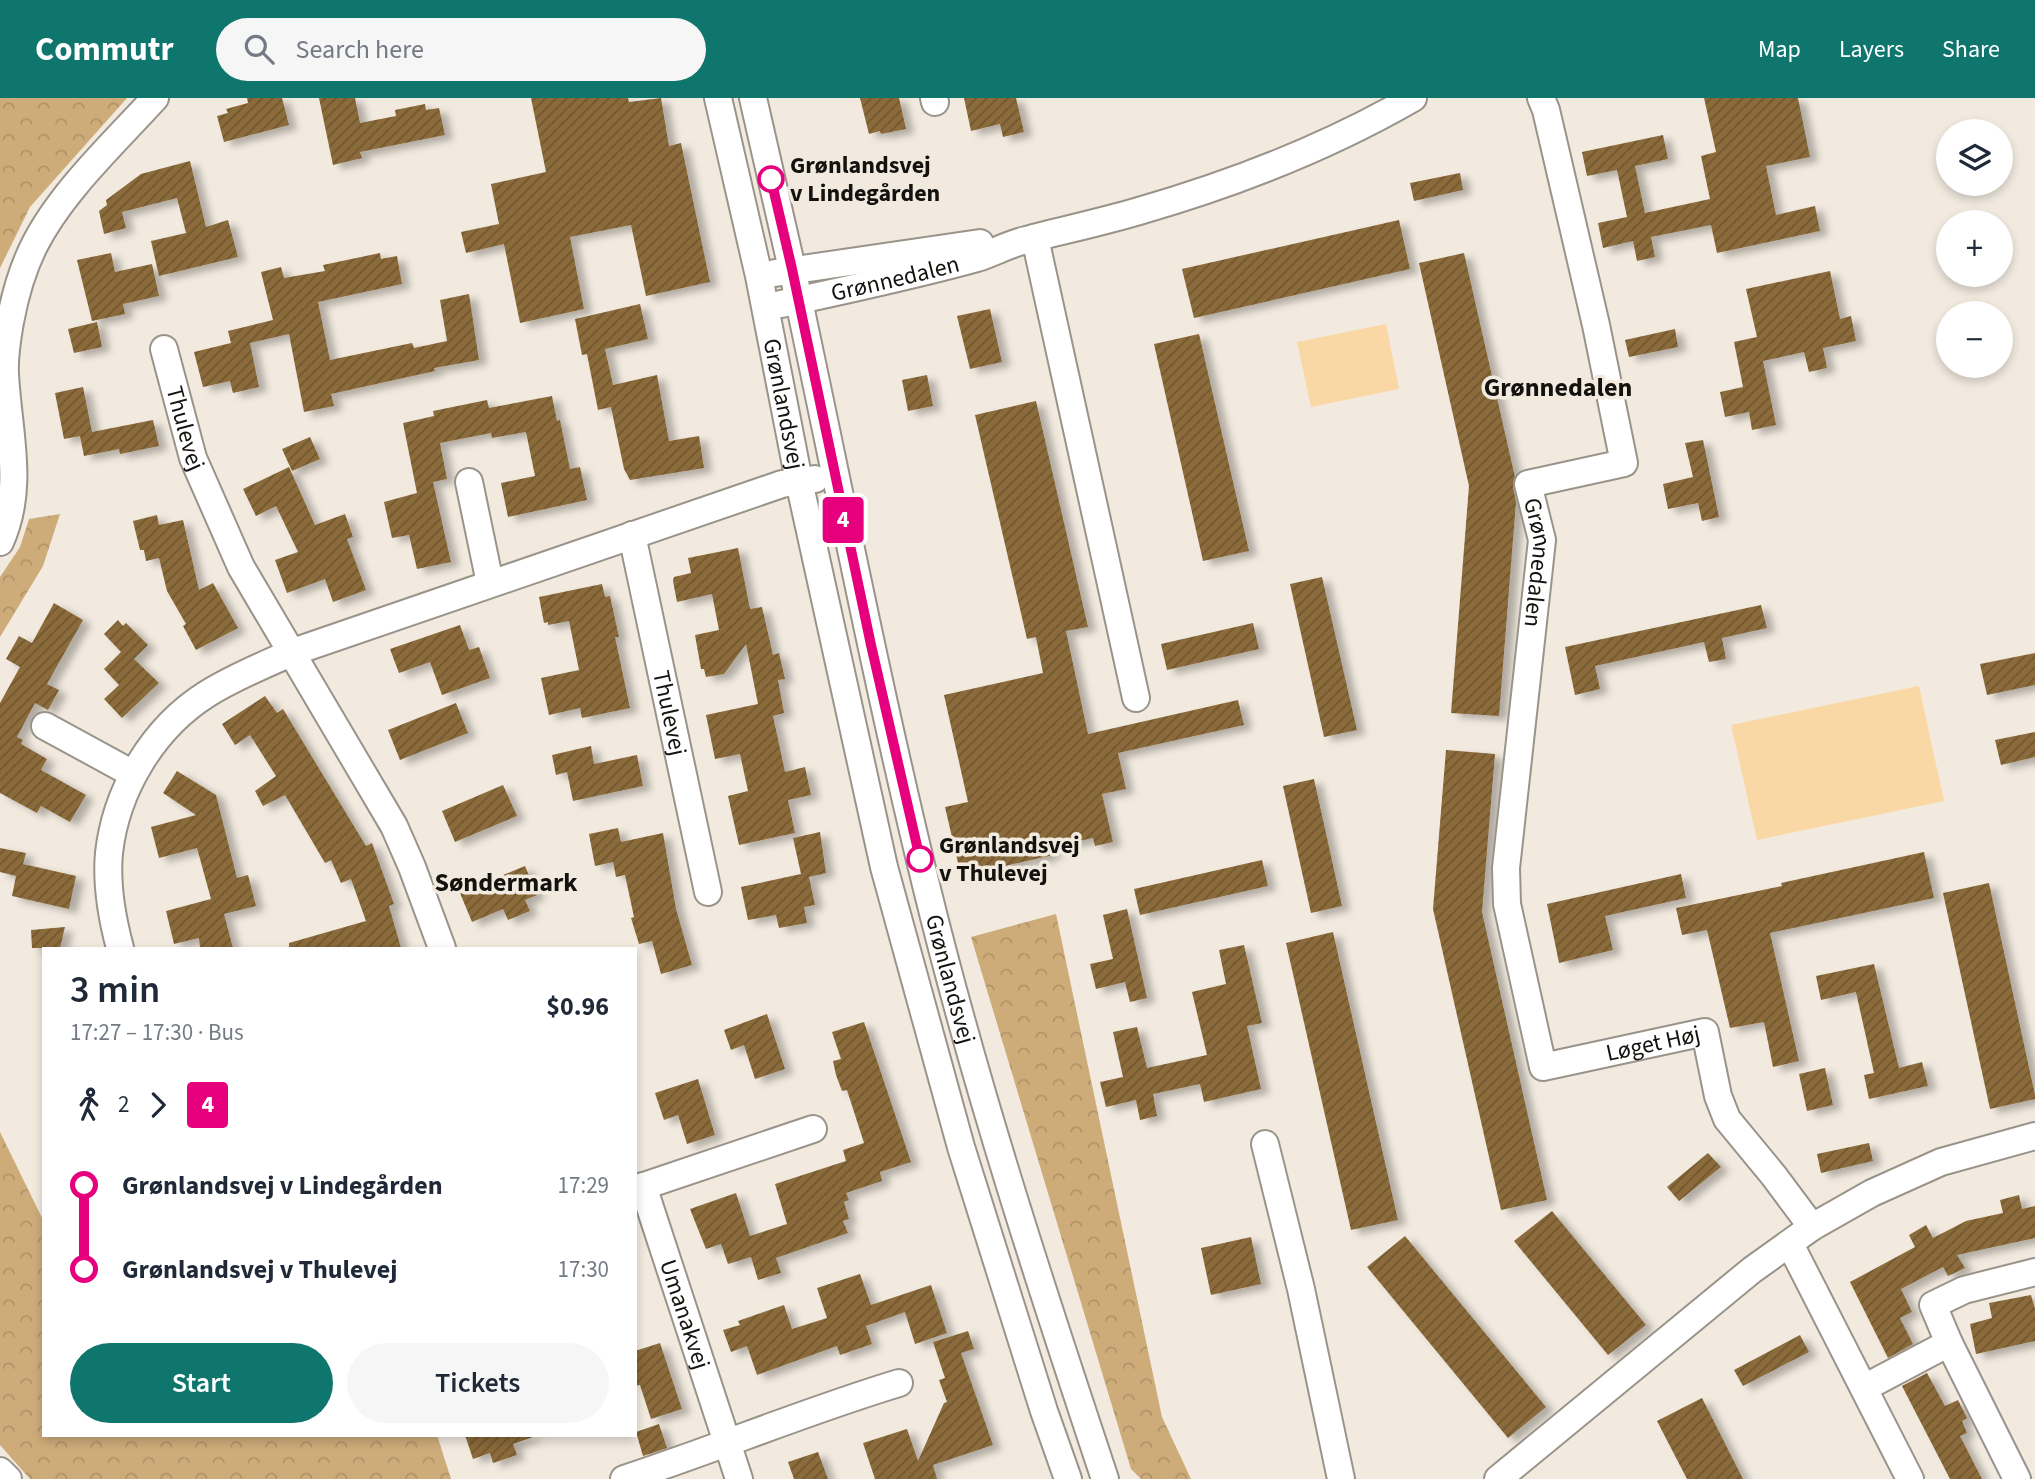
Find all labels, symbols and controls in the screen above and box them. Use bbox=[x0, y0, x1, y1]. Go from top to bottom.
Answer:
search box bbox=[216, 18, 706, 81]
text: Commutr bbox=[35, 26, 174, 73]
icon: search bbox=[240, 30, 278, 68]
text: Search here bbox=[296, 31, 424, 68]
text: Map bbox=[1758, 32, 1801, 67]
text: Layers bbox=[1839, 32, 1904, 67]
text: Share bbox=[1942, 32, 2000, 67]
map controls bbox=[1936, 119, 2013, 378]
button: layers bbox=[1936, 119, 2013, 196]
place label: Grønlandsvej v Lindegården bbox=[790, 148, 940, 211]
marker: Grønlandsvej v Lindegården bbox=[758, 166, 784, 192]
button: + bbox=[1936, 210, 2013, 287]
street label: Grønnedalen bbox=[828, 247, 963, 311]
button: − bbox=[1936, 301, 2013, 378]
street label: Grønlandsvej bbox=[754, 336, 813, 473]
district label: Grønnedalen bbox=[1484, 369, 1632, 406]
street label: Thulevej bbox=[157, 382, 214, 476]
street label: Grønnedalen bbox=[1514, 494, 1560, 629]
line badge: 4 bbox=[820, 497, 866, 543]
text: 4 bbox=[837, 502, 849, 537]
street label: Thulevej bbox=[643, 667, 695, 759]
place label: Grønlandsvej v Thulevej bbox=[939, 828, 1080, 891]
marker: Grønlandsvej v Thulevej bbox=[907, 846, 933, 872]
district label: Søndermark bbox=[434, 864, 578, 901]
street label: Grønlandsvej bbox=[916, 911, 984, 1048]
text: 3 min bbox=[70, 963, 160, 1017]
text: $0.96 bbox=[546, 988, 609, 1025]
text: 17:27 – 17:30 · Bus bbox=[70, 1016, 244, 1049]
street label: Løget Høj bbox=[1603, 1017, 1703, 1071]
icon: walk bbox=[70, 1086, 108, 1124]
icon: forward bbox=[139, 1086, 177, 1124]
text: 4 bbox=[201, 1087, 214, 1122]
text: 2 bbox=[118, 1088, 129, 1121]
text: Grønlandsvej v Lindegården bbox=[122, 1167, 443, 1204]
text: 17:29 bbox=[558, 1169, 609, 1202]
text: Grønlandsvej v Thulevej bbox=[122, 1251, 397, 1288]
text: 17:30 bbox=[558, 1253, 609, 1286]
street label: Umanakvej bbox=[650, 1255, 719, 1374]
button: Start bbox=[70, 1343, 333, 1423]
button: Tickets bbox=[347, 1343, 609, 1423]

